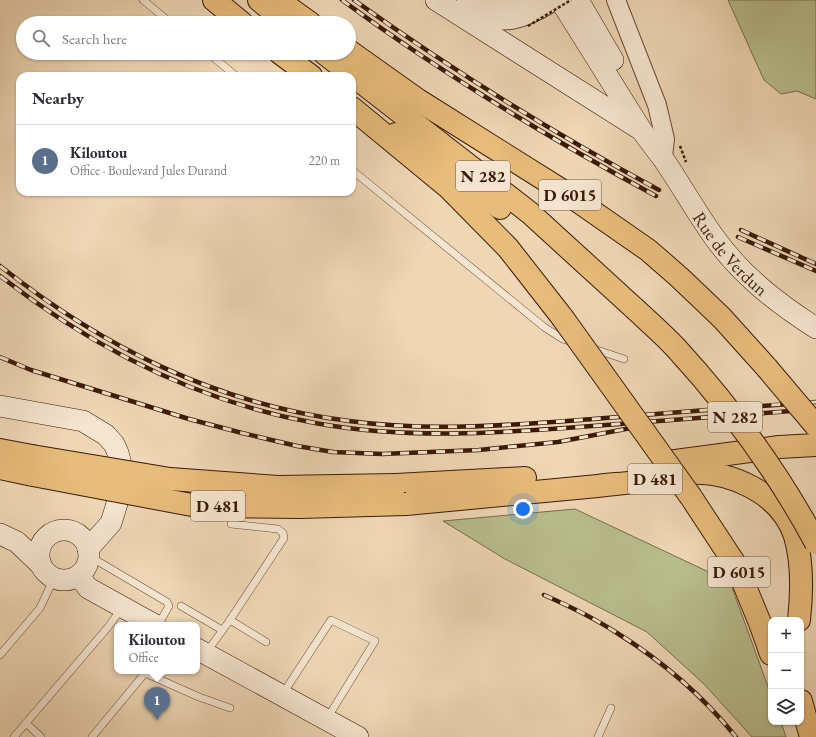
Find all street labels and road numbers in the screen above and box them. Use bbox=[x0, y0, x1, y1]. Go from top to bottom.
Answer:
road number: N 282 bbox=[456, 161, 510, 191]
road number: D 6015 bbox=[539, 180, 601, 210]
street label: Rue de Verdun bbox=[688, 207, 773, 301]
road number: N 282 bbox=[708, 402, 762, 432]
road number: D 481 bbox=[628, 464, 682, 494]
road number: D 481 bbox=[191, 491, 245, 521]
road number: D 6015 bbox=[708, 557, 770, 587]

